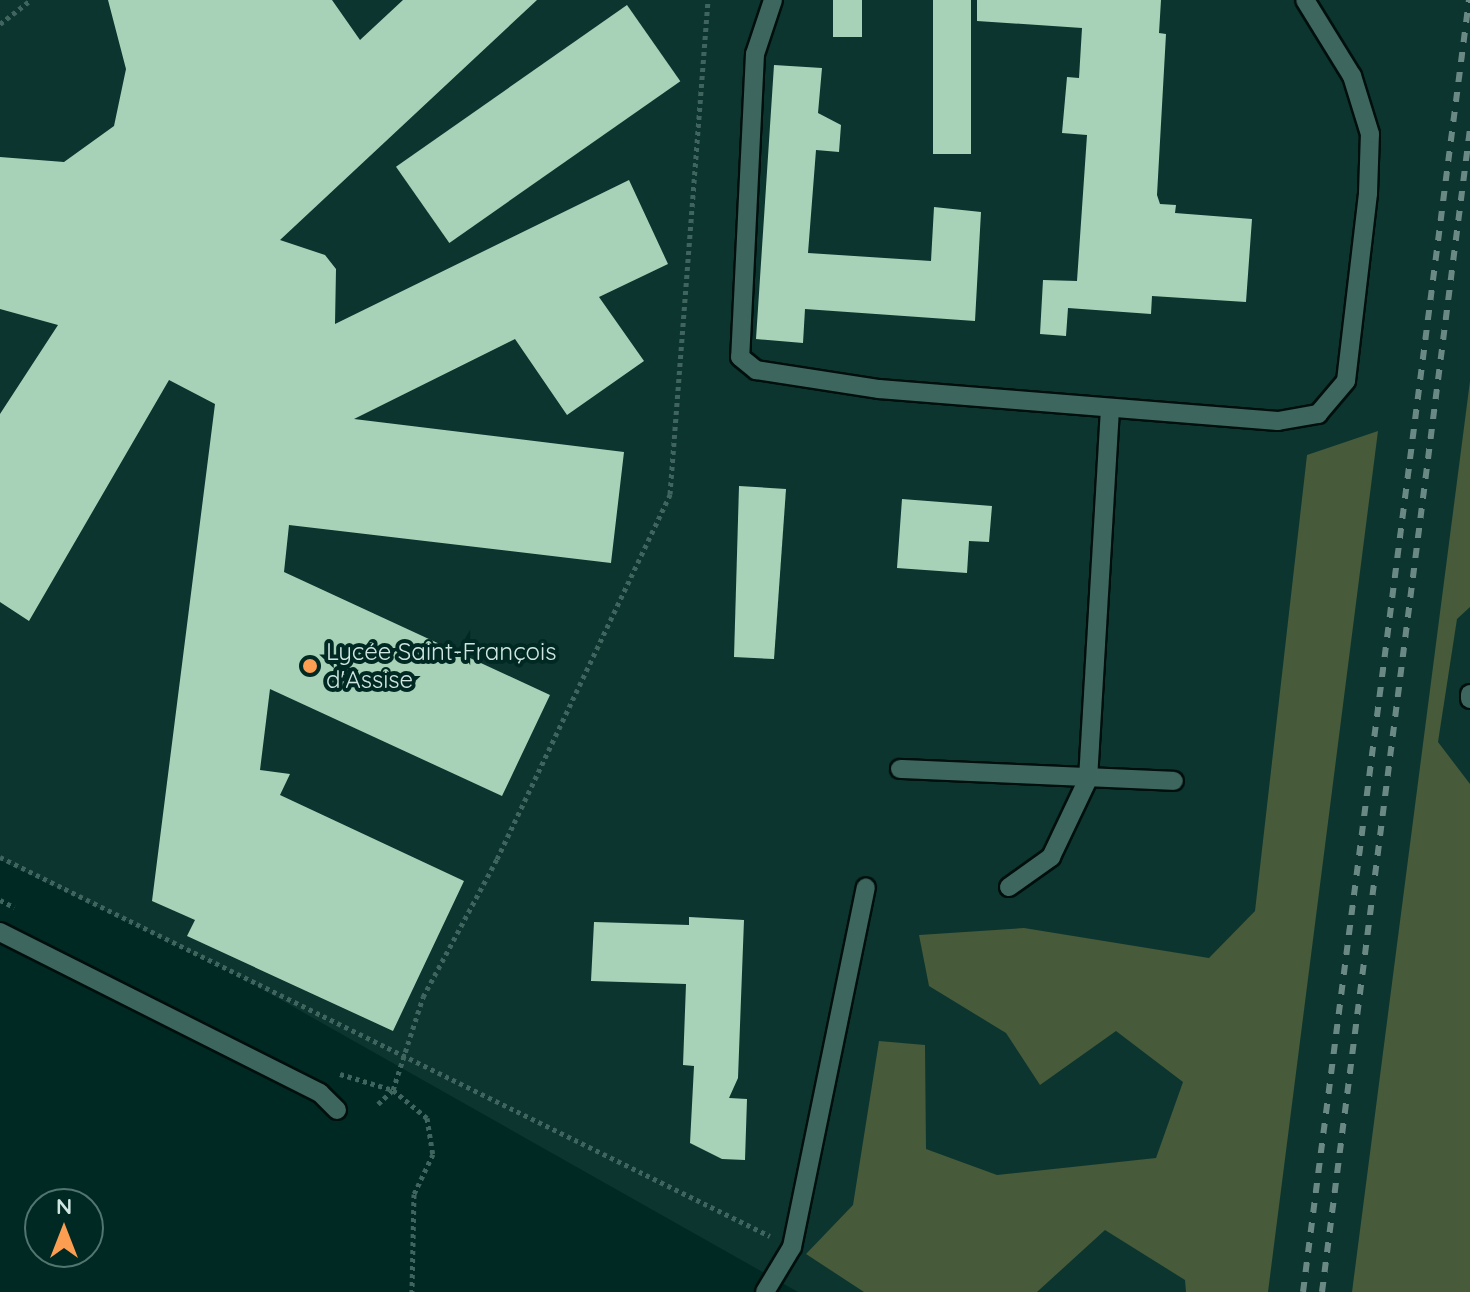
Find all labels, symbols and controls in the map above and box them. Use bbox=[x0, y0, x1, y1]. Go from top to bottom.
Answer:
place label: Lycée Saint-François d'Assise bbox=[326, 638, 556, 694]
marker: Lycée Saint-François d'Assise bbox=[301, 657, 319, 675]
north arrow bbox=[24, 1188, 104, 1268]
text: N bbox=[56, 1192, 72, 1220]

